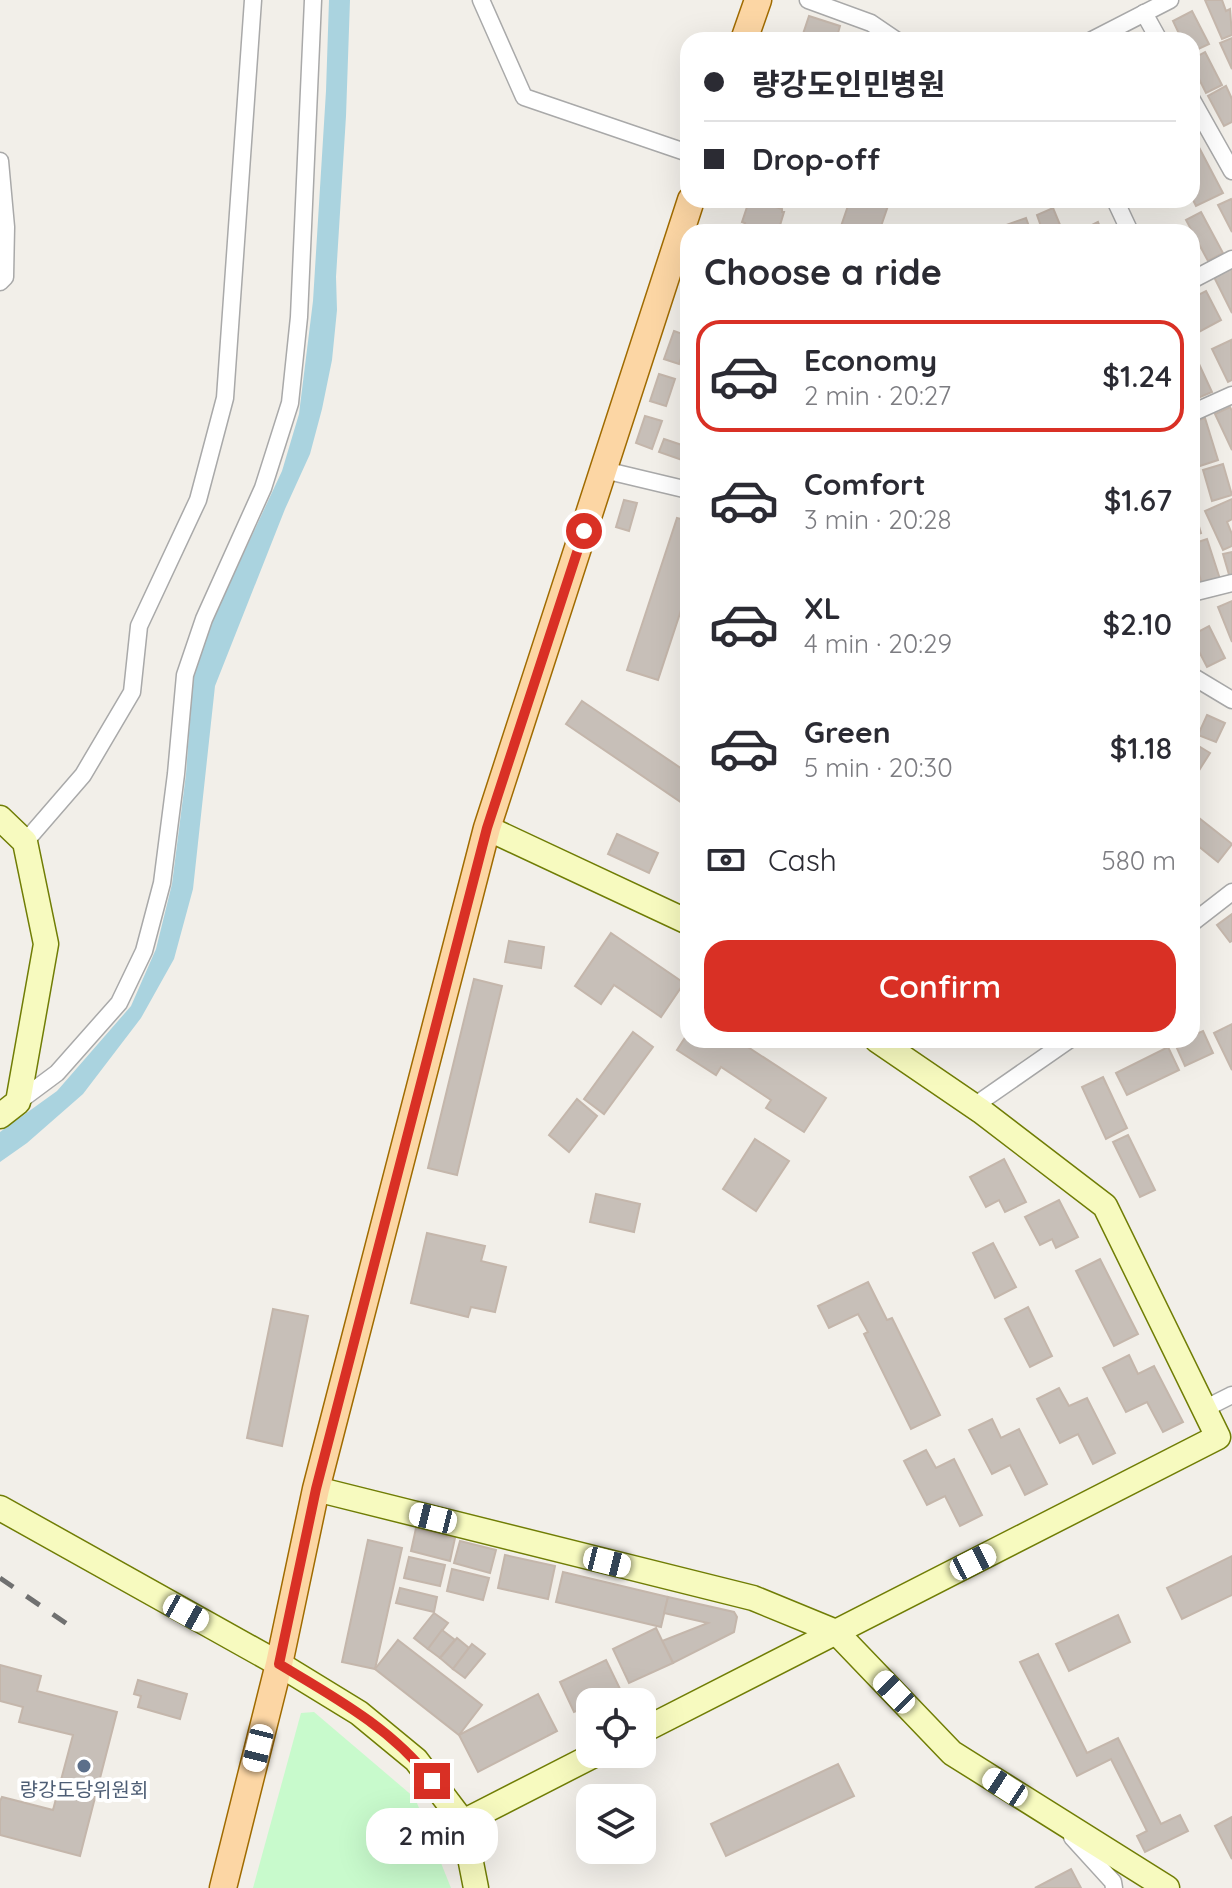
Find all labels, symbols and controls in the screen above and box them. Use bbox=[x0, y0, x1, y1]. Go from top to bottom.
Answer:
text: 량강도인민병원 bbox=[752, 65, 945, 103]
text: Drop-off bbox=[752, 140, 880, 178]
text: Choose a ride bbox=[704, 249, 942, 294]
icon: car bbox=[708, 340, 780, 412]
text: Economy bbox=[804, 341, 937, 379]
text: $1.24 bbox=[1102, 357, 1172, 395]
text: 2 min · 20:27 bbox=[804, 379, 951, 412]
icon: car bbox=[708, 464, 780, 536]
text: Comfort bbox=[804, 465, 925, 503]
text: $1.67 bbox=[1104, 481, 1172, 519]
text: 3 min · 20:28 bbox=[804, 503, 951, 536]
route start bbox=[566, 513, 602, 549]
icon: car bbox=[708, 588, 780, 660]
text: XL bbox=[804, 589, 841, 627]
text: $2.10 bbox=[1102, 605, 1172, 643]
text: 4 min · 20:29 bbox=[804, 627, 952, 660]
icon: car bbox=[708, 712, 780, 784]
text: Green bbox=[804, 713, 891, 751]
text: $1.18 bbox=[1110, 729, 1172, 767]
text: 5 min · 20:30 bbox=[804, 751, 953, 784]
icon: cash bbox=[704, 838, 748, 882]
text: Cash bbox=[768, 841, 837, 879]
text: 580 m bbox=[1102, 844, 1176, 877]
button: Confirm bbox=[704, 940, 1176, 1032]
car bbox=[407, 1501, 459, 1535]
car bbox=[946, 1540, 1000, 1584]
car bbox=[581, 1545, 633, 1579]
car bbox=[159, 1591, 213, 1635]
car bbox=[869, 1666, 919, 1718]
map controls bbox=[576, 1688, 656, 1864]
button: locate bbox=[576, 1688, 656, 1768]
car bbox=[241, 1722, 275, 1774]
marker: 량강도당위원회 bbox=[75, 1757, 93, 1775]
route end bbox=[414, 1763, 450, 1799]
car bbox=[978, 1764, 1032, 1810]
place label: 량강도당위원회 bbox=[20, 1777, 148, 1802]
button: layers bbox=[576, 1784, 656, 1864]
callout: 2 min bbox=[366, 1809, 498, 1865]
text: 2 min bbox=[398, 1819, 466, 1852]

